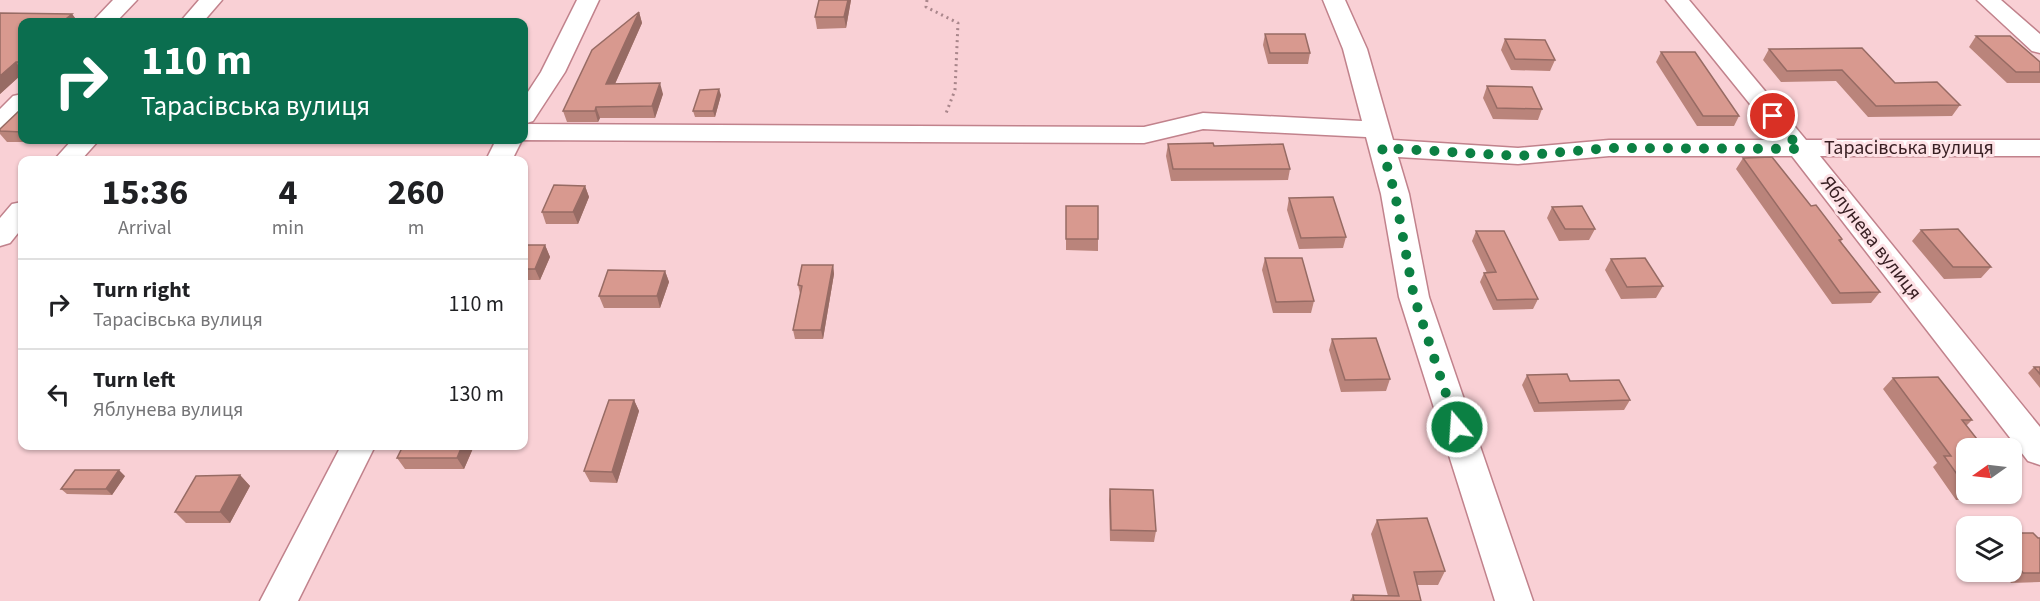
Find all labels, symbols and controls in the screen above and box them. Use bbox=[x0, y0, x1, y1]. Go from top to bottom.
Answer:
text: 110 m bbox=[141, 31, 252, 91]
icon: right bbox=[42, 42, 120, 120]
text: Тарасівська вулиця bbox=[141, 87, 370, 126]
pin bbox=[1747, 90, 1798, 141]
icon: arrive bbox=[1756, 99, 1789, 132]
street label: Тарасівська вулиця bbox=[1824, 134, 1994, 162]
text: 15:36 bbox=[101, 167, 188, 218]
text: 4 bbox=[278, 167, 297, 218]
text: 260 bbox=[388, 167, 445, 218]
street label: Яблунева вулиця bbox=[1814, 170, 1928, 306]
text: Arrival bbox=[118, 214, 172, 242]
text: min bbox=[272, 214, 304, 242]
text: m bbox=[408, 214, 424, 242]
text: Turn right bbox=[93, 274, 190, 306]
icon: right bbox=[42, 288, 75, 321]
text: 110 m bbox=[449, 288, 504, 320]
text: Тарасівська вулиця bbox=[93, 306, 263, 334]
text: Turn left bbox=[93, 364, 175, 396]
icon: left bbox=[42, 378, 75, 411]
text: 130 m bbox=[449, 378, 504, 410]
position arrow bbox=[1425, 395, 1489, 459]
text: Яблунева вулиця bbox=[93, 396, 243, 424]
north arrow bbox=[1956, 438, 2022, 504]
map controls bbox=[1956, 438, 2022, 582]
button: layers bbox=[1956, 516, 2022, 582]

